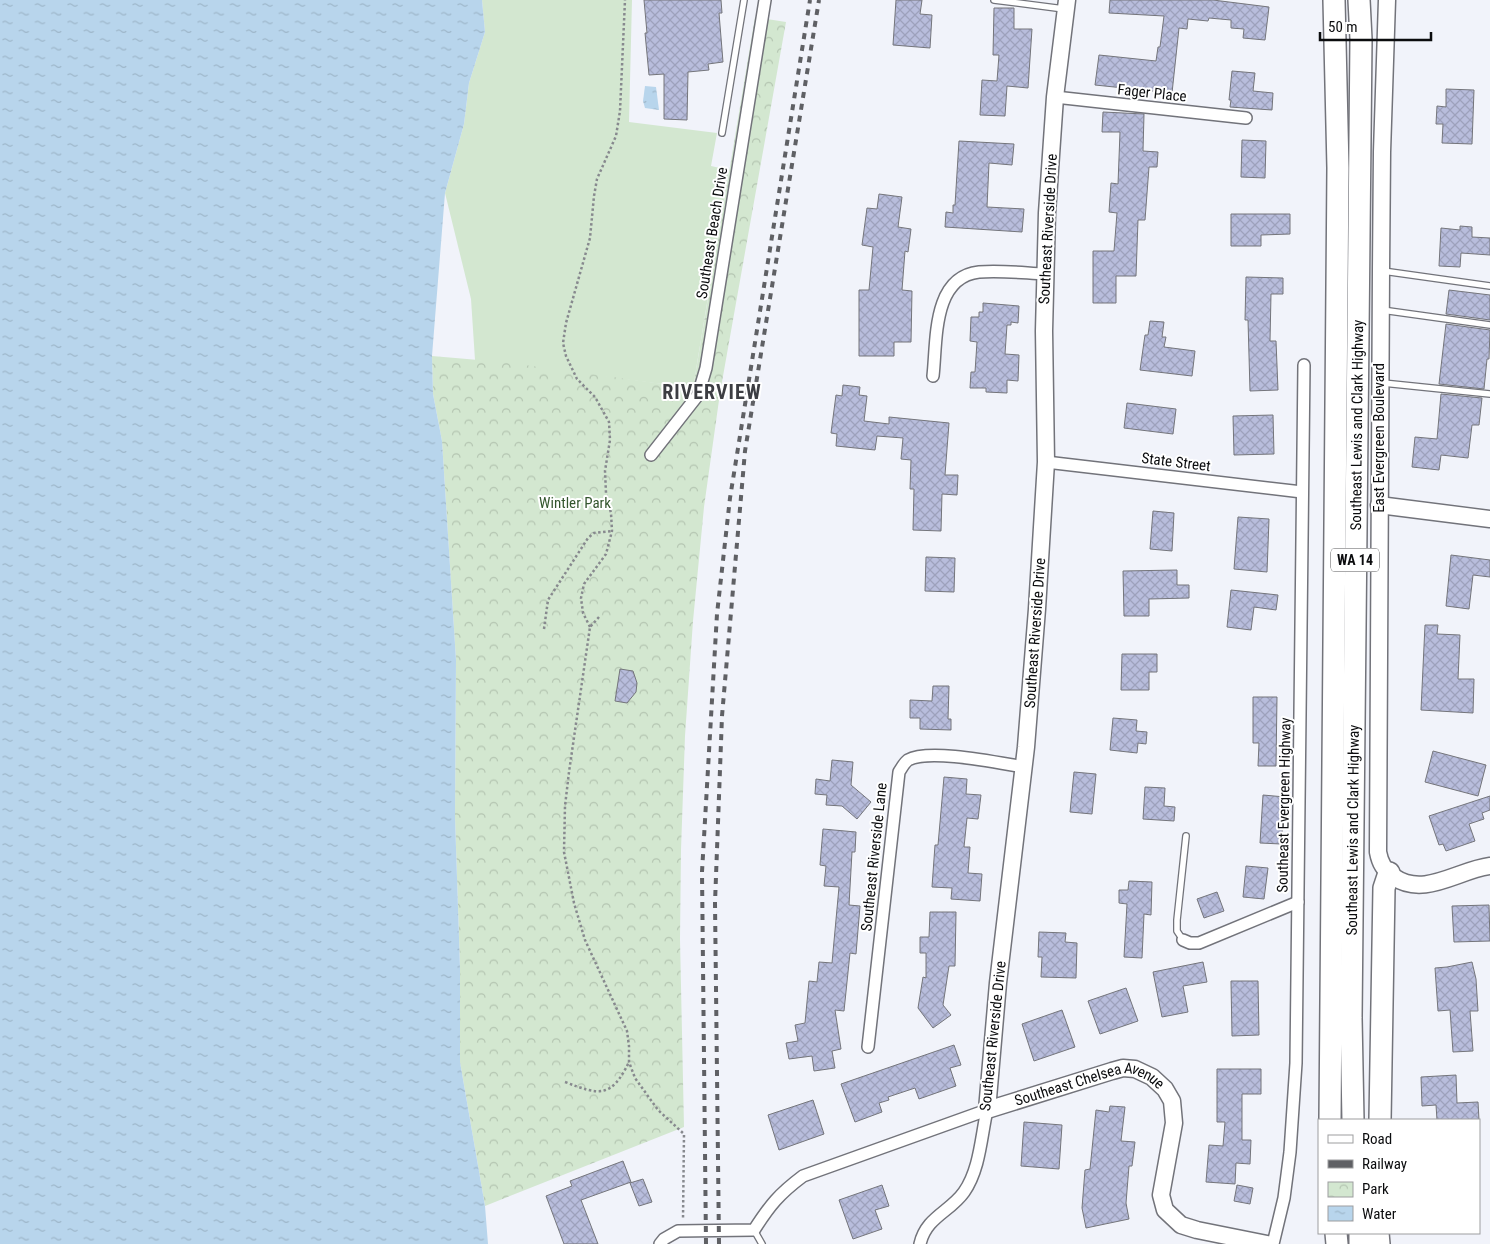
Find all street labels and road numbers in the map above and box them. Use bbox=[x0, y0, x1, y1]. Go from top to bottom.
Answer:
street label: Fager Place bbox=[1116, 80, 1188, 106]
street label: Southeast Riverside Drive bbox=[1035, 153, 1061, 305]
street label: Southeast Beach Drive bbox=[693, 166, 731, 300]
street label: Southeast Lewis and Clark Highway bbox=[1347, 320, 1367, 531]
street label: East Evergreen Boulevard bbox=[1370, 363, 1388, 513]
street label: State Street bbox=[1140, 449, 1212, 475]
road number: WA 14 bbox=[1331, 548, 1379, 572]
street label: Southeast Riverside Drive bbox=[1021, 557, 1049, 709]
street label: Southeast Evergreen Highway bbox=[1273, 717, 1295, 893]
street label: Southeast Lewis and Clark Highway bbox=[1343, 725, 1363, 935]
street label: Southeast Riverside Lane bbox=[857, 782, 891, 932]
street label: Southeast Riverside Drive bbox=[976, 960, 1010, 1112]
street label: Southeast Chelsea Avenue bbox=[1012, 1059, 1168, 1110]

